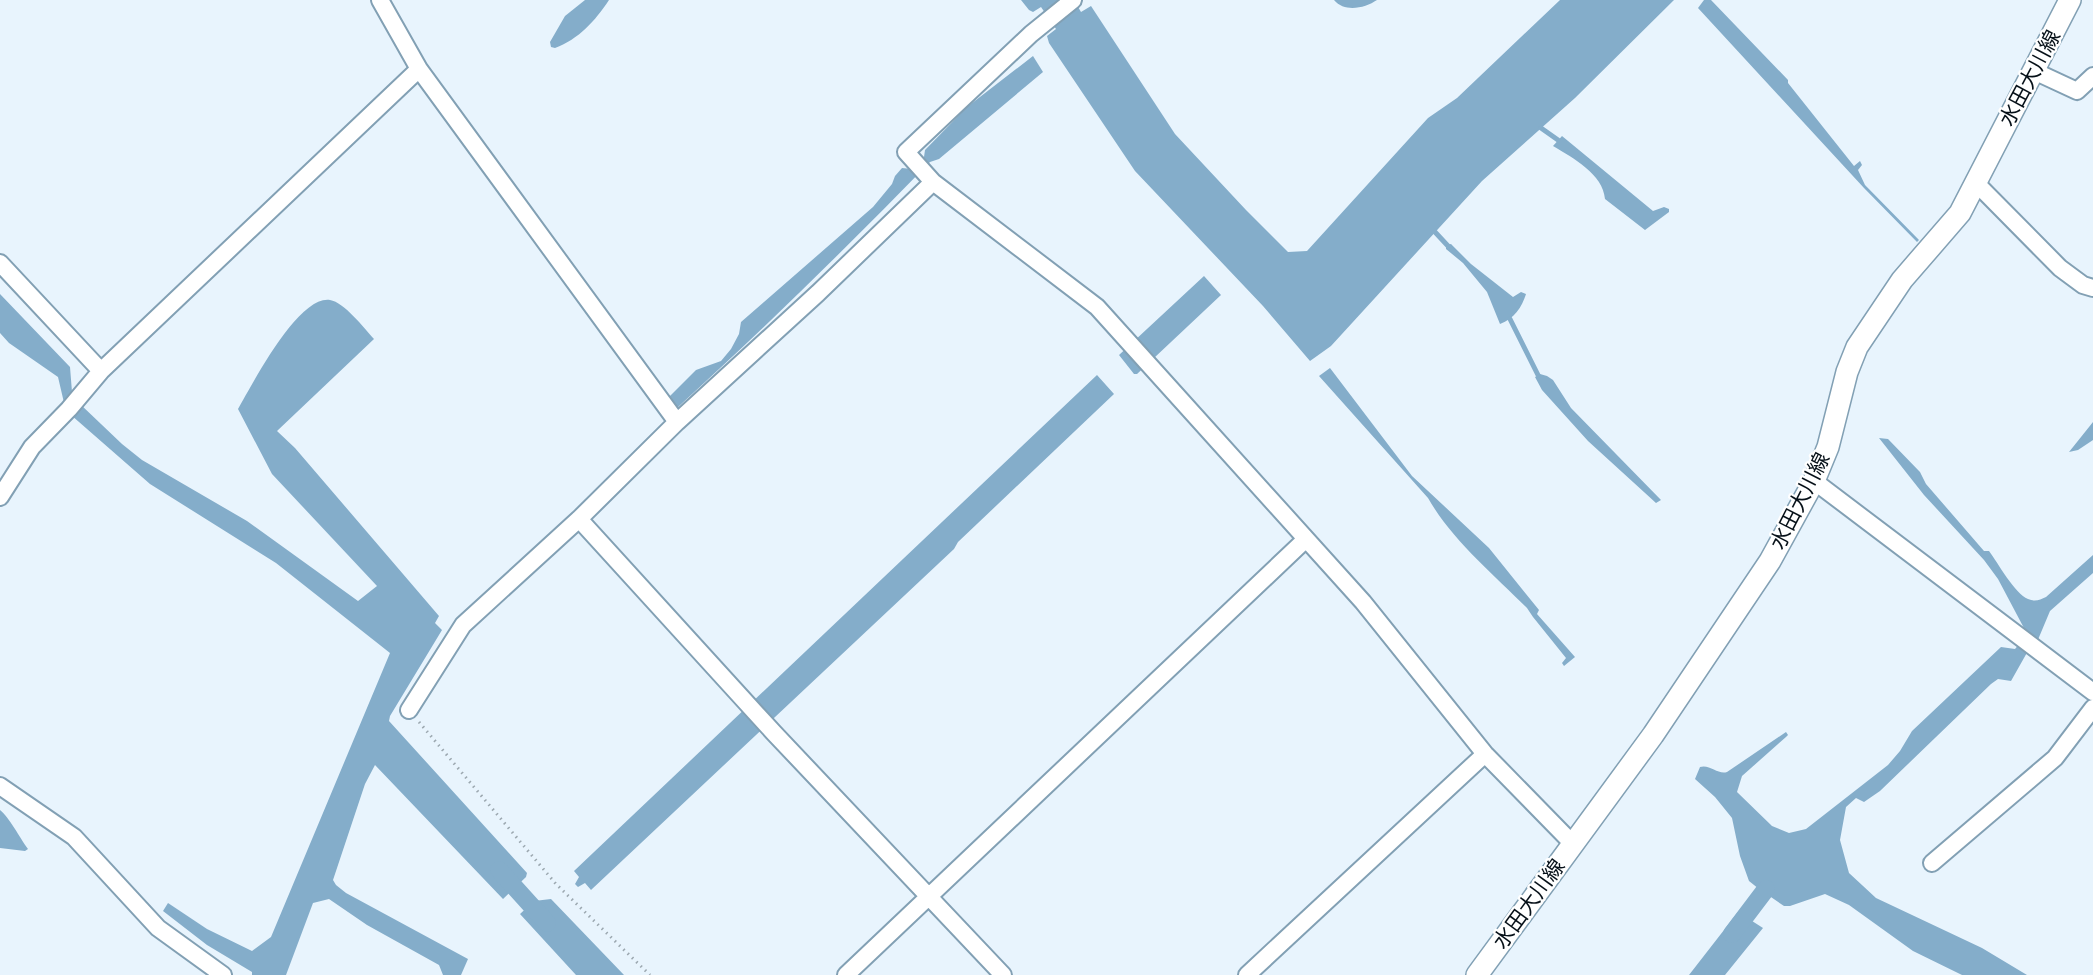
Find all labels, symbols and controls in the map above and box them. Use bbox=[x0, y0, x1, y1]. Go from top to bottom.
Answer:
street label: 水田大川線 bbox=[1995, 26, 2065, 130]
street label: 水田大川線 bbox=[1765, 449, 1835, 553]
street label: 水田大川線 bbox=[1488, 854, 1570, 954]

